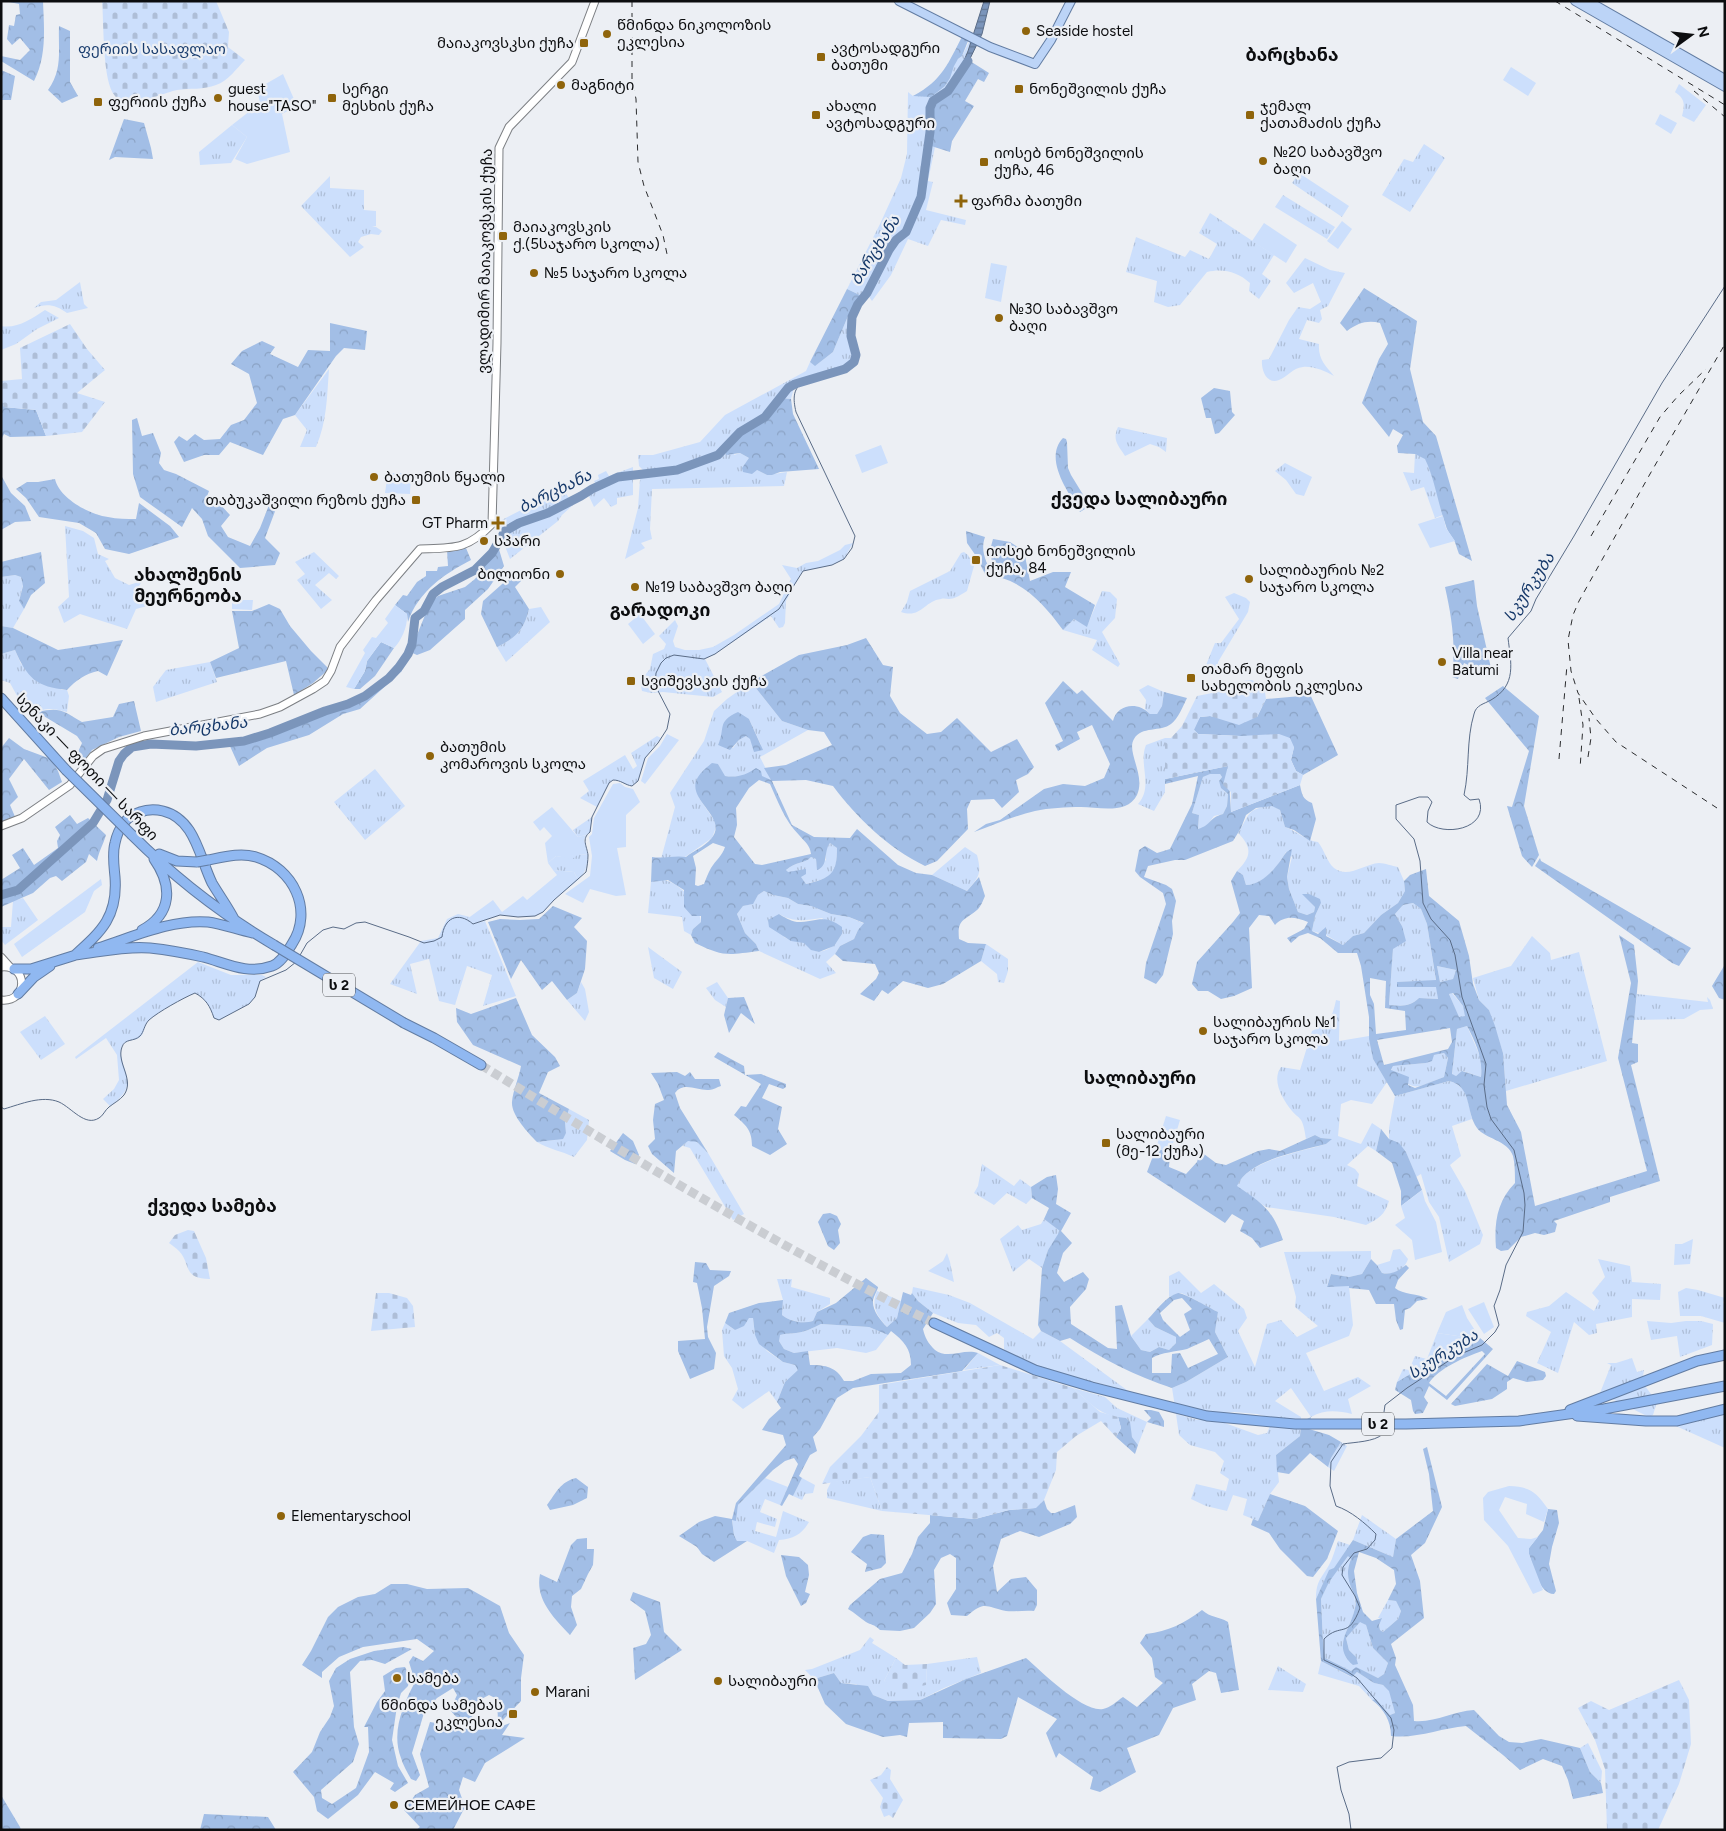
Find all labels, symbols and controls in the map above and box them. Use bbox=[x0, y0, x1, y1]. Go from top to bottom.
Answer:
north arrow bbox=[1666, 10, 1716, 60]
place label: წმინდა ნიკოლოზის ეკლესია bbox=[617, 16, 771, 51]
place label: Seaside hostel bbox=[1036, 22, 1133, 40]
text: N bbox=[1693, 24, 1713, 39]
marker: Seaside hostel bbox=[1020, 25, 1032, 37]
marker: წმინდა ნიკოლოზის ეკლესია bbox=[601, 28, 613, 40]
place label: მაიაკოვსკსი ქუჩა bbox=[437, 34, 574, 52]
marker: მაიაკოვსკსი ქუჩა bbox=[578, 37, 590, 49]
place label: ავტოსადგური ბათუმი bbox=[831, 39, 940, 74]
park label: ფერიის სასაფლაო bbox=[78, 40, 226, 58]
district label: ბარცხანა bbox=[1245, 44, 1339, 66]
marker: ავტოსადგური ბათუმი bbox=[815, 51, 827, 63]
place label: მაგნიტი bbox=[571, 76, 634, 94]
marker: მაგნიტი bbox=[555, 79, 567, 91]
place label: guest house"TASO" bbox=[228, 80, 316, 115]
place label: სერგი მესხის ქუჩა bbox=[342, 80, 434, 115]
place label: ნონეშვილის ქუჩა bbox=[1029, 80, 1167, 98]
marker: ნონეშვილის ქუჩა bbox=[1013, 83, 1025, 95]
marker: guest house"TASO" bbox=[212, 92, 224, 104]
marker: სერგი მესხის ქუჩა bbox=[326, 92, 338, 104]
place label: ფერიის ქუჩა bbox=[108, 93, 207, 111]
marker: ფერიის ქუჩა bbox=[92, 96, 104, 108]
place label: ახალი ავტოსადგური bbox=[826, 97, 935, 132]
place label: ჯემალ ქათამაძის ქუჩა bbox=[1260, 97, 1381, 132]
marker: ახალი ავტოსადგური bbox=[810, 109, 822, 121]
marker: ჯემალ ქათამაძის ქუჩა bbox=[1244, 109, 1256, 121]
place label: №20 საბავშვო ბაღი bbox=[1273, 143, 1382, 178]
place label: იოსებ ნონეშვილის ქუჩა, 46 bbox=[994, 144, 1144, 179]
street label: ვლადიმირ მაიაკოვსკის ქუჩა bbox=[474, 148, 496, 374]
marker: №20 საბავშვო ბაღი bbox=[1257, 155, 1269, 167]
marker: იოსებ ნონეშვილის ქუჩა, 46 bbox=[978, 156, 990, 168]
place label: ფარმა ბათუმი bbox=[971, 192, 1082, 210]
marker: ფარმა ბათუმი bbox=[955, 195, 967, 207]
water label: ბარცხანა bbox=[846, 211, 904, 288]
place label: მაიაკოვსკის ქ.(5საჯარო სკოლა) bbox=[513, 218, 660, 253]
marker: მაიაკოვსკის ქ.(5საჯარო სკოლა) bbox=[497, 230, 509, 242]
place label: №5 საჯარო სკოლა bbox=[544, 264, 687, 282]
marker: №5 საჯარო სკოლა bbox=[528, 267, 540, 279]
place label: №30 საბავშვო ბაღი bbox=[1009, 300, 1118, 335]
marker: №30 საბავშვო ბაღი bbox=[993, 312, 1005, 324]
water label: ბარცხანა bbox=[515, 465, 595, 517]
place label: ბათუმის წყალი bbox=[384, 468, 505, 486]
marker: ბათუმის წყალი bbox=[368, 471, 380, 483]
district label: ქვედა სალიბაური bbox=[1051, 488, 1227, 510]
place label: თაბუკაშვილი რეზოს ქუჩა bbox=[206, 491, 406, 509]
marker: თაბუკაშვილი რეზოს ქუჩა bbox=[410, 494, 422, 506]
place label: GT Pharm bbox=[422, 514, 488, 532]
marker: GT Pharm bbox=[492, 517, 504, 529]
place label: სპარი bbox=[494, 532, 541, 550]
marker: სპარი bbox=[478, 535, 490, 547]
place label: იოსებ ნონეშვილის ქუჩა, 84 bbox=[986, 542, 1136, 577]
water label: სკურკუბა bbox=[1500, 549, 1558, 625]
marker: იოსებ ნონეშვილის ქუჩა, 84 bbox=[970, 554, 982, 566]
place label: სალიბაურის №2 საჯარო სკოლა bbox=[1259, 561, 1384, 596]
district label: ახალშენის მეურნეობა bbox=[134, 564, 242, 607]
place label: ბილიონი bbox=[478, 565, 550, 583]
marker: ბილიონი bbox=[554, 568, 566, 580]
marker: სალიბაურის №2 საჯარო სკოლა bbox=[1243, 573, 1255, 585]
place label: №19 საბავშვო ბაღი bbox=[645, 578, 793, 596]
marker: №19 საბავშვო ბაღი bbox=[629, 581, 641, 593]
district label: გარადოკი bbox=[610, 599, 710, 621]
place label: Villa near Batumi bbox=[1452, 644, 1513, 679]
marker: Villa near Batumi bbox=[1436, 656, 1448, 668]
place label: თამარ მეფის სახელობის ეკლესია bbox=[1201, 660, 1363, 695]
place label: სვიშევსკის ქუჩა bbox=[641, 672, 767, 690]
marker: თამარ მეფის სახელობის ეკლესია bbox=[1185, 672, 1197, 684]
marker: სვიშევსკის ქუჩა bbox=[625, 675, 637, 687]
street label: სენაკი — ფოთი — სარფი bbox=[12, 690, 162, 844]
water label: ბარცხანა bbox=[168, 712, 248, 740]
place label: ბათუმის კომაროვის სკოლა bbox=[440, 738, 586, 773]
marker: ბათუმის კომაროვის სკოლა bbox=[424, 750, 436, 762]
road number: ს 2 bbox=[323, 974, 355, 996]
place label: სალიბაურის №1 საჯარო სკოლა bbox=[1213, 1013, 1336, 1048]
marker: სალიბაურის №1 საჯარო სკოლა bbox=[1197, 1025, 1209, 1037]
district label: სალიბაური bbox=[1084, 1067, 1196, 1089]
place label: სალიბაური (მე-12 ქუჩა) bbox=[1116, 1125, 1205, 1160]
marker: სალიბაური (მე-12 ქუჩა) bbox=[1100, 1137, 1112, 1149]
district label: ქვედა სამება bbox=[147, 1195, 277, 1217]
water label: სკურკუბა bbox=[1405, 1325, 1481, 1383]
road number: ს 2 bbox=[1362, 1412, 1394, 1436]
place label: Elementaryschool bbox=[291, 1507, 411, 1525]
marker: Elementaryschool bbox=[275, 1510, 287, 1522]
place label: სამება bbox=[407, 1669, 459, 1687]
marker: სამება bbox=[391, 1672, 403, 1684]
place label: სალიბაური bbox=[728, 1672, 817, 1690]
marker: სალიბაური bbox=[712, 1675, 724, 1687]
place label: Marani bbox=[545, 1683, 590, 1701]
marker: Marani bbox=[529, 1686, 541, 1698]
place label: წმინდა სამებას ეკლესია bbox=[381, 1696, 503, 1731]
marker: წმინდა სამებას ეკლესია bbox=[507, 1708, 519, 1720]
place label: СЕМЕЙНОЕ САФЕ bbox=[404, 1796, 536, 1814]
marker: СЕМЕЙНОЕ САФЕ bbox=[388, 1799, 400, 1811]

